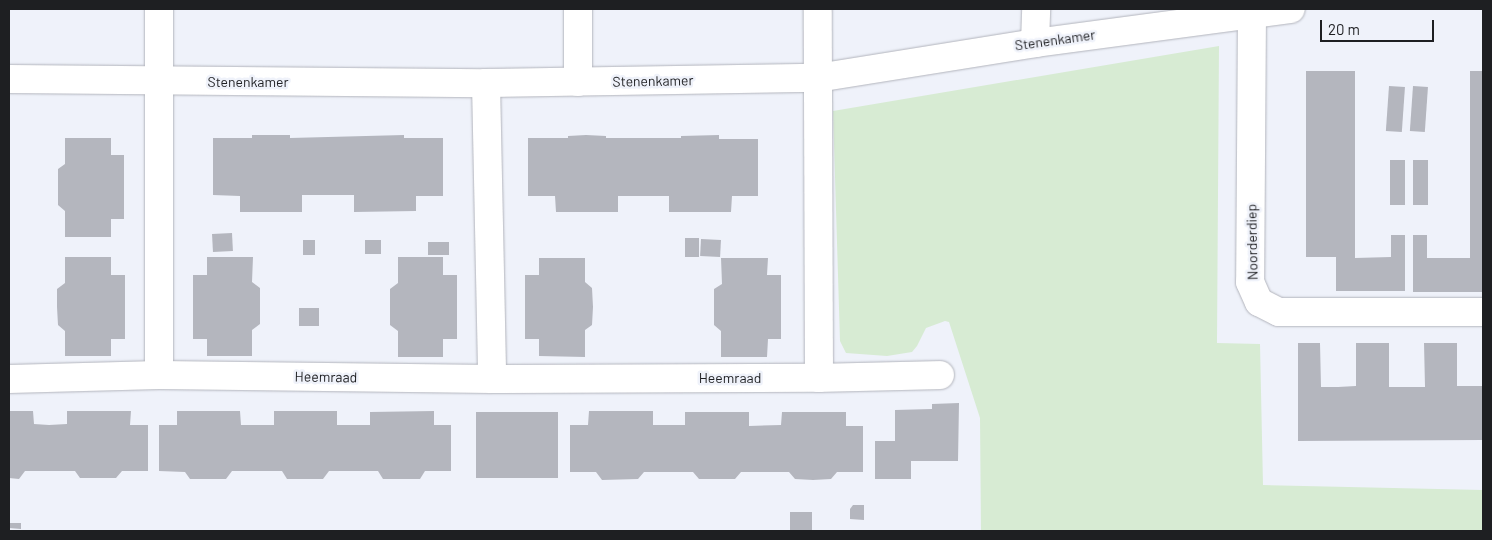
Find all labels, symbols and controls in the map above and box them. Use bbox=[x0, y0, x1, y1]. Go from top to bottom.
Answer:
scale bar bbox=[1322, 10, 1436, 42]
text: 20 m bbox=[1328, 20, 1360, 38]
street label: Stenenkamer bbox=[1014, 26, 1096, 54]
street label: Stenenkamer bbox=[612, 72, 694, 90]
street label: Stenenkamer bbox=[207, 74, 289, 90]
street label: Noorderdiep bbox=[1243, 204, 1261, 280]
street label: Heemraad bbox=[295, 368, 357, 386]
street label: Heemraad bbox=[699, 370, 761, 386]

